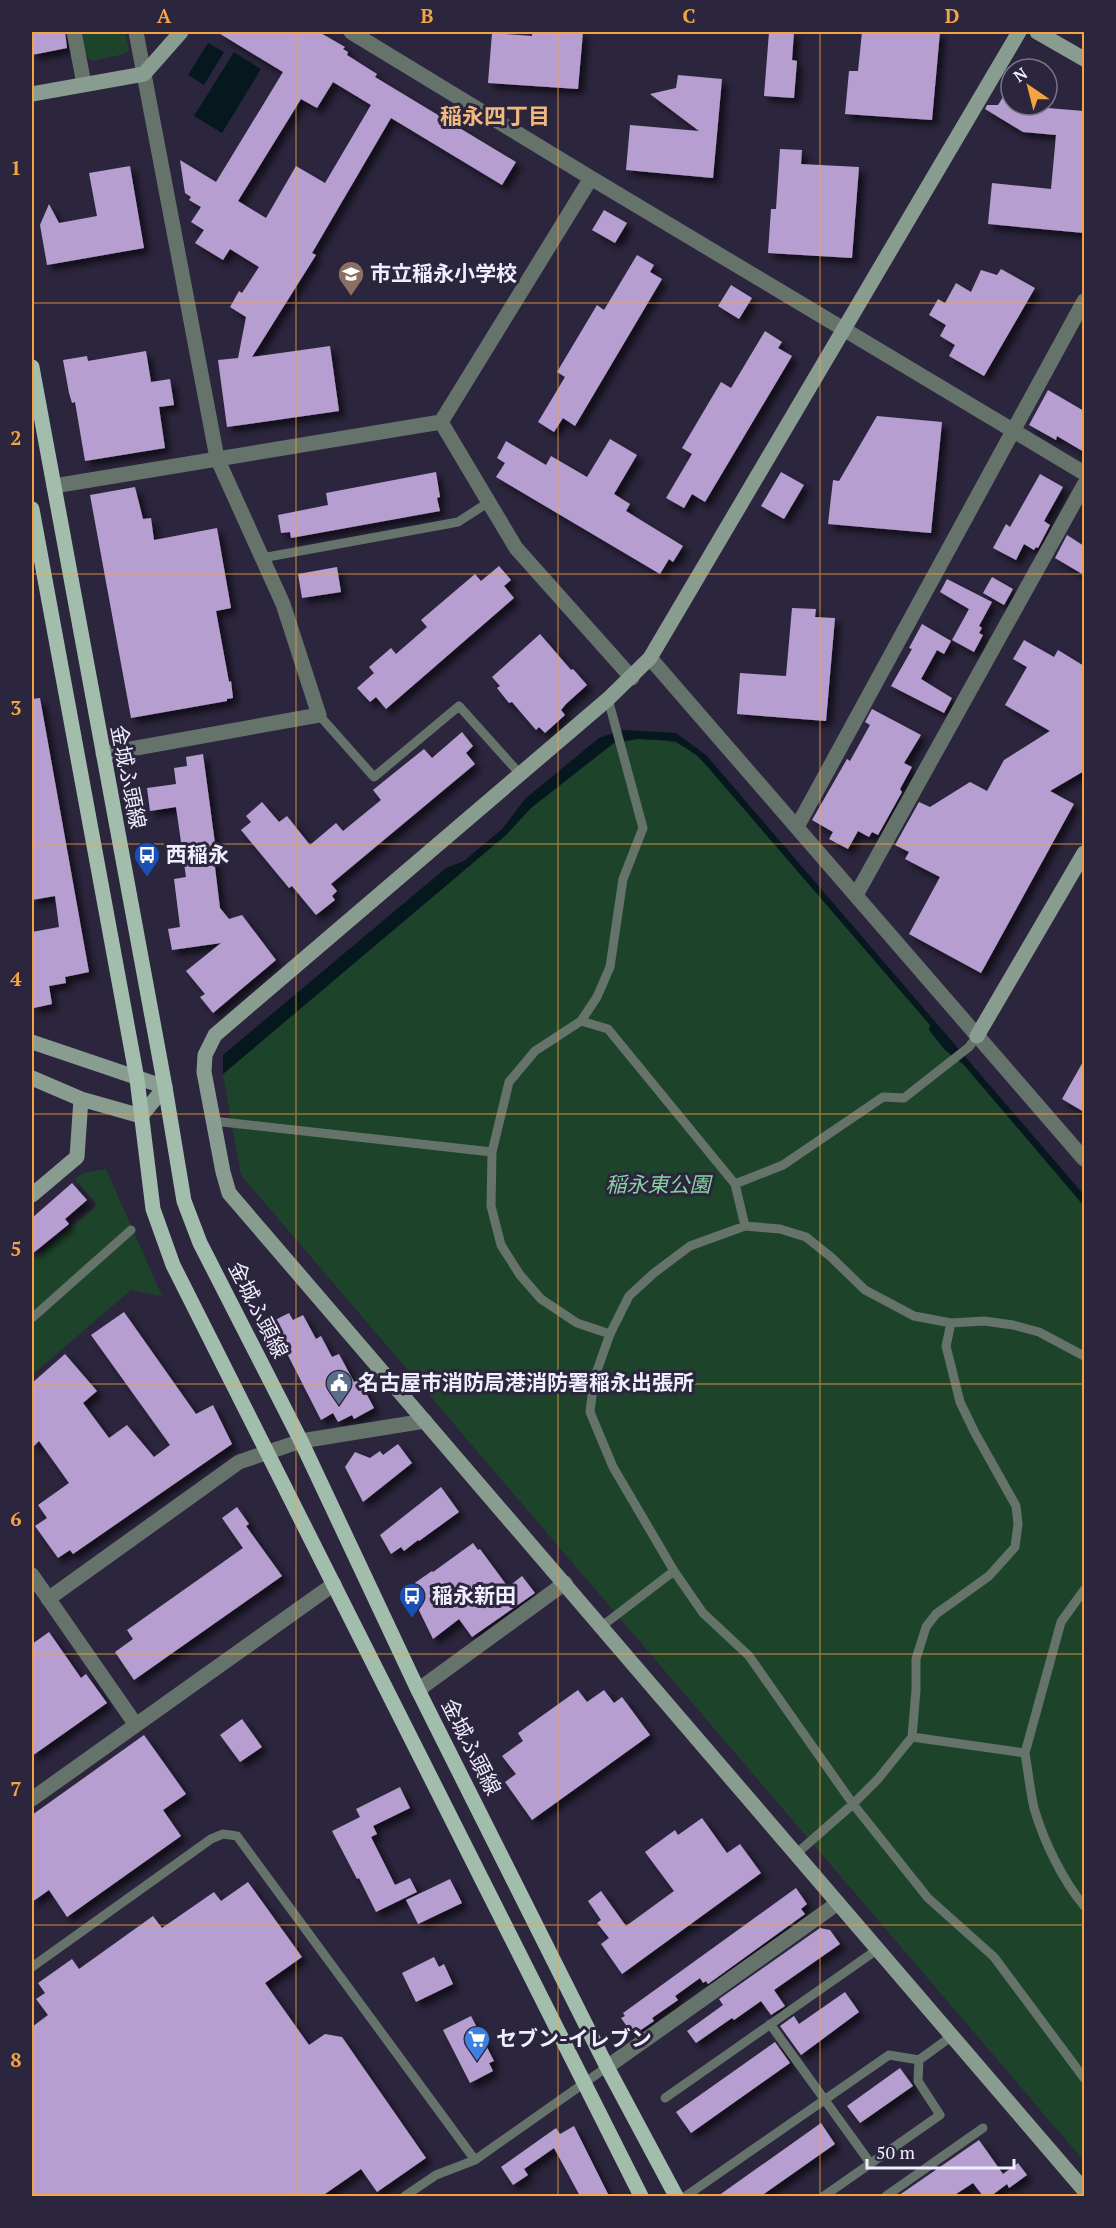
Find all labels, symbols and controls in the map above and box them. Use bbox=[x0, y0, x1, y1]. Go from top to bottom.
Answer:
text: A bbox=[157, 2, 172, 29]
text: B bbox=[421, 2, 434, 29]
text: C bbox=[682, 2, 696, 29]
text: D bbox=[945, 2, 959, 29]
north arrow bbox=[999, 57, 1059, 117]
text: N bbox=[1009, 62, 1032, 87]
district label: 稲永四丁目 bbox=[440, 101, 550, 130]
text: 1 bbox=[10, 154, 22, 181]
school or university icon: 市立稲永小学校 bbox=[336, 259, 366, 297]
place label: 市立稲永小学校 bbox=[370, 259, 517, 287]
text: 2 bbox=[10, 424, 22, 451]
text: 3 bbox=[10, 694, 22, 721]
street label: 金城ふ頭線 bbox=[105, 723, 153, 831]
bus stop icon: 西稲永 bbox=[132, 840, 162, 878]
place label: 西稲永 bbox=[166, 840, 229, 868]
text: 4 bbox=[10, 965, 22, 992]
park label: 稲永東公園 bbox=[606, 1170, 713, 1198]
text: 5 bbox=[10, 1235, 22, 1262]
street label: 金城ふ頭線 bbox=[223, 1256, 295, 1363]
public building icon: 名古屋市消防局港消防署稲永出張所 bbox=[324, 1368, 354, 1406]
place label: 名古屋市消防局港消防署稲永出張所 bbox=[358, 1368, 694, 1396]
text: 6 bbox=[10, 1505, 22, 1532]
bus stop icon: 稲永新田 bbox=[397, 1581, 427, 1619]
place label: 稲永新田 bbox=[432, 1581, 516, 1609]
street label: 金城ふ頭線 bbox=[436, 1693, 508, 1800]
text: 7 bbox=[10, 1775, 22, 1802]
supermarket icon: セブン-イレブン bbox=[462, 2024, 492, 2062]
place label: セブン-イレブン bbox=[496, 2024, 652, 2052]
text: 8 bbox=[10, 2046, 22, 2073]
scale bar bbox=[867, 2132, 1014, 2170]
text: 50 m bbox=[876, 2140, 916, 2164]

